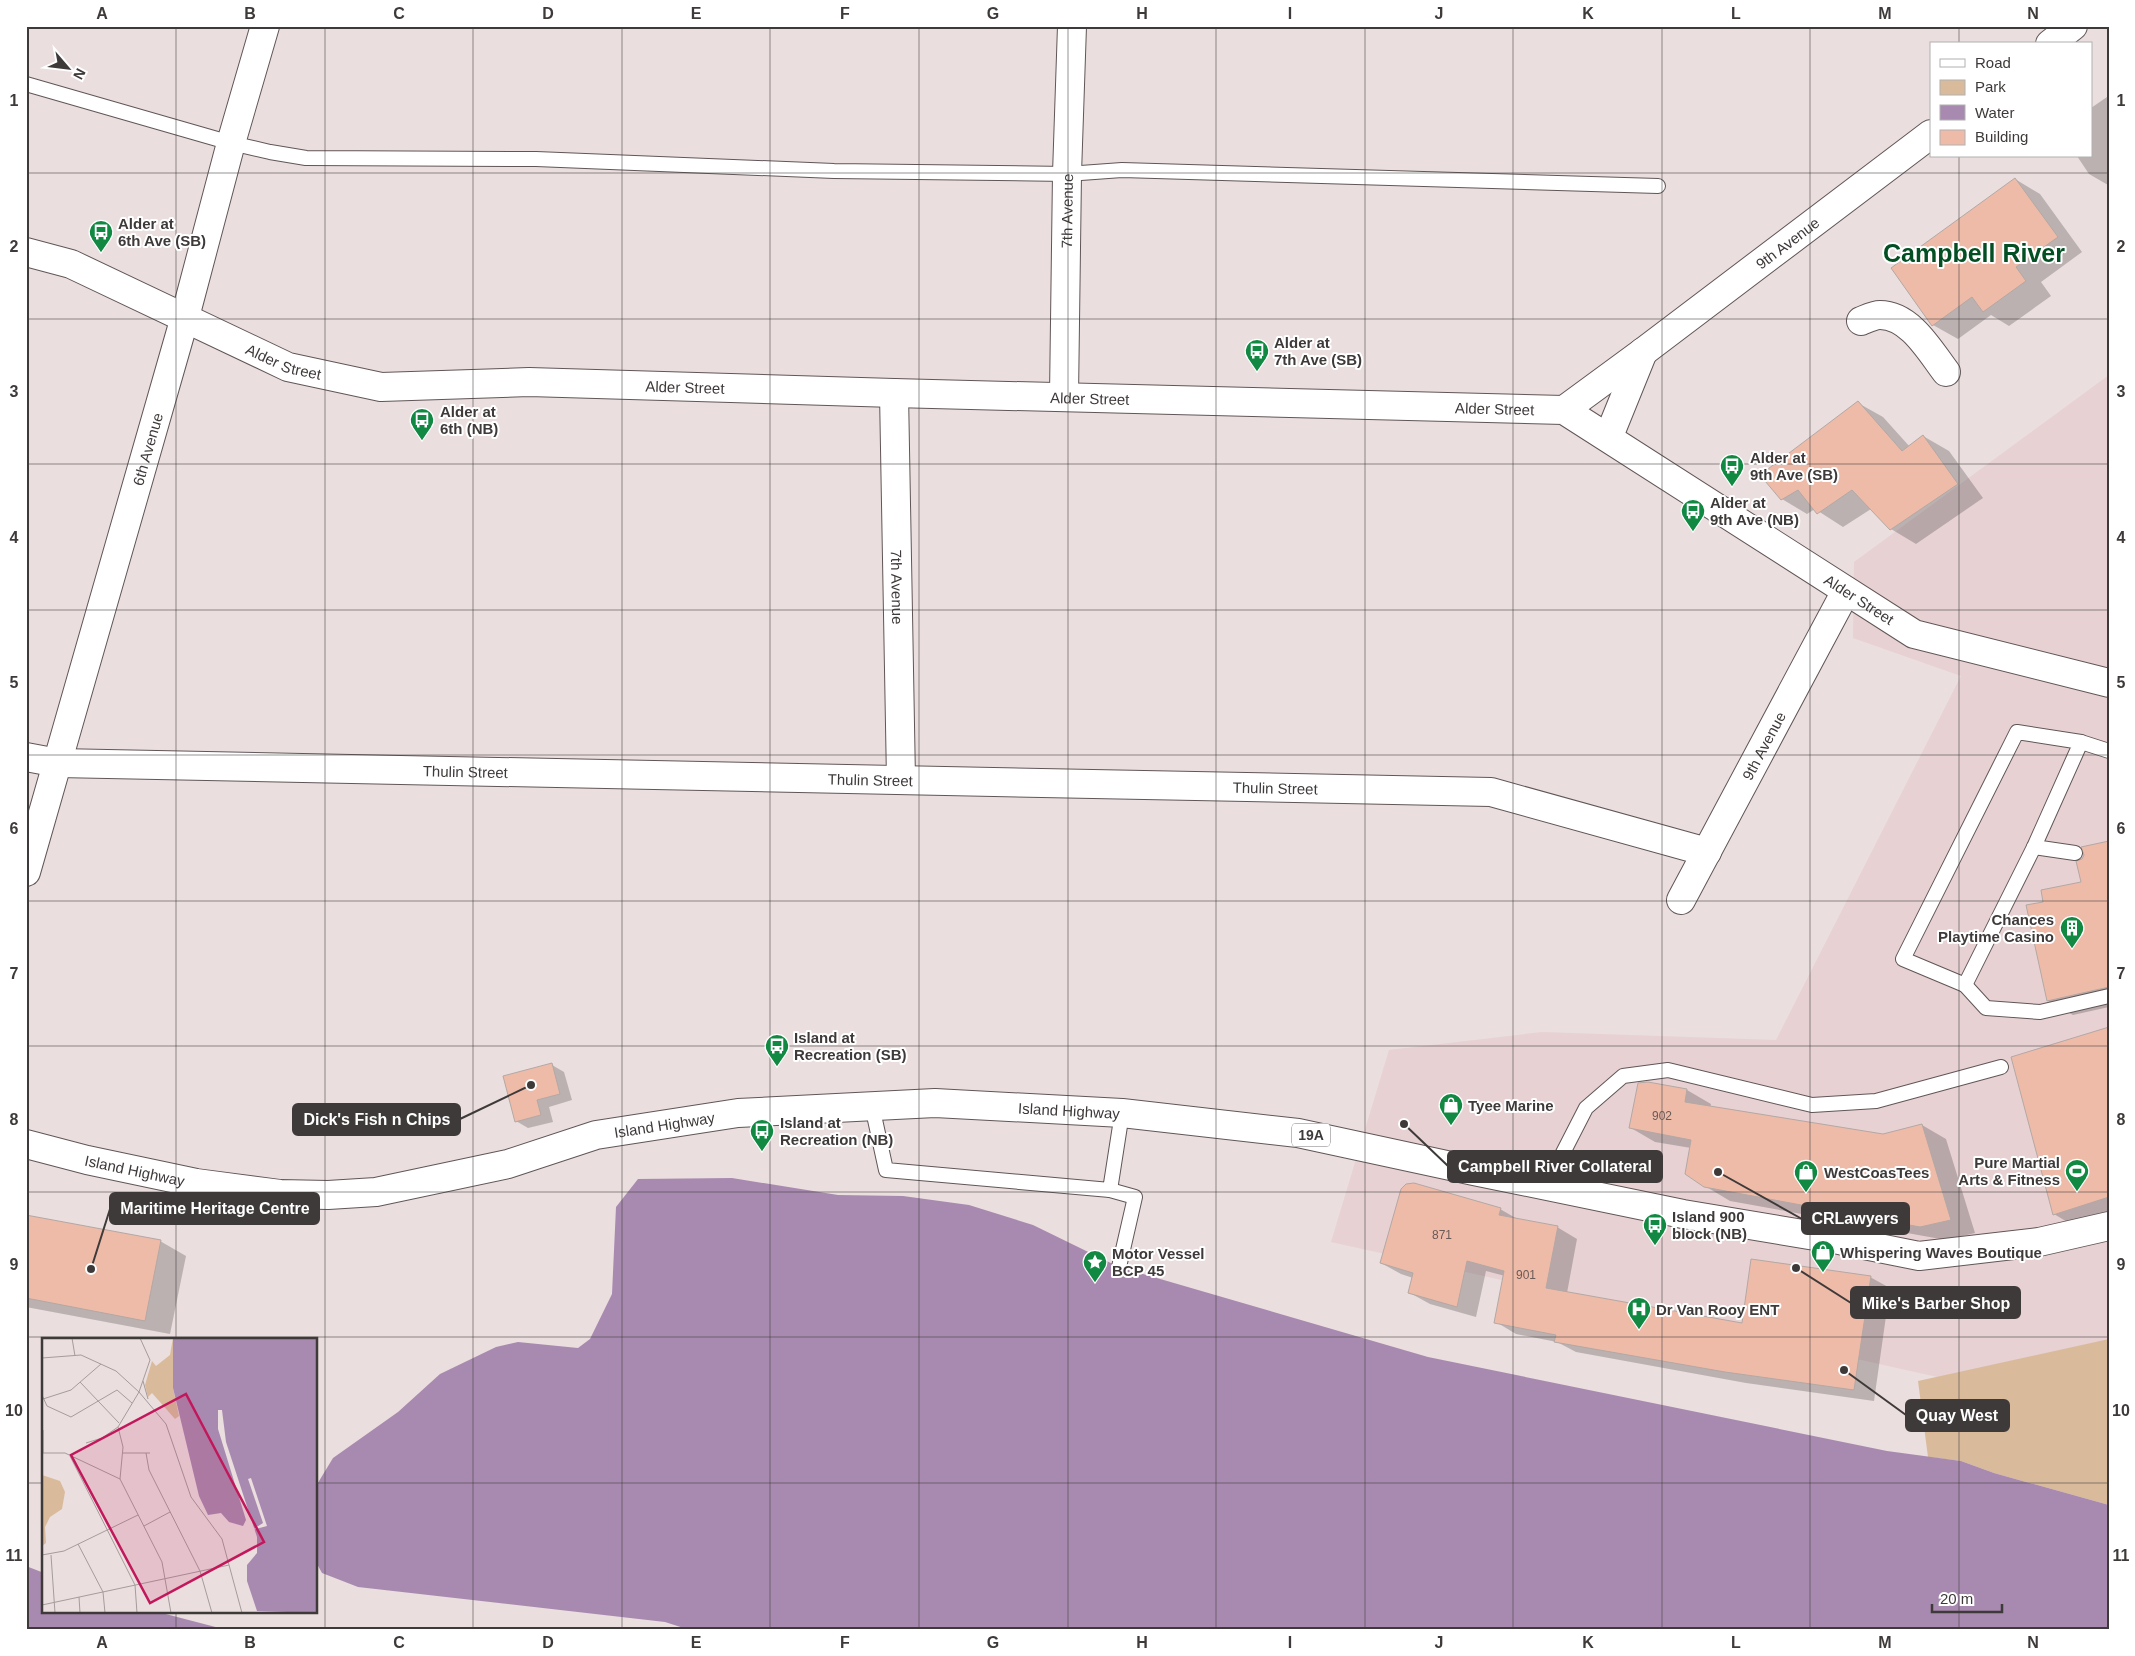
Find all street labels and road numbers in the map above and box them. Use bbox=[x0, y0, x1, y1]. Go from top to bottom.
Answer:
street label: 7th Avenue bbox=[1057, 173, 1076, 249]
street label: 9th Avenue bbox=[1752, 213, 1822, 272]
street label: Alder Street bbox=[243, 340, 324, 383]
street label: Alder Street bbox=[645, 377, 726, 396]
street label: Alder Street bbox=[1050, 388, 1130, 407]
street label: Alder Street bbox=[1455, 399, 1535, 418]
street label: 6th Avenue bbox=[129, 411, 166, 487]
street label: 7th Avenue bbox=[888, 549, 907, 625]
street label: Alder Street bbox=[1821, 570, 1898, 628]
street label: 9th Avenue bbox=[1738, 709, 1789, 783]
street label: Thulin Street bbox=[423, 762, 509, 781]
street label: Thulin Street bbox=[828, 770, 914, 789]
street label: Thulin Street bbox=[1232, 778, 1319, 797]
street label: Island Highway bbox=[1018, 1099, 1121, 1121]
street label: Island Highway bbox=[613, 1108, 716, 1141]
road number: 19A bbox=[1292, 1124, 1330, 1146]
street label: Island Highway bbox=[83, 1151, 187, 1189]

